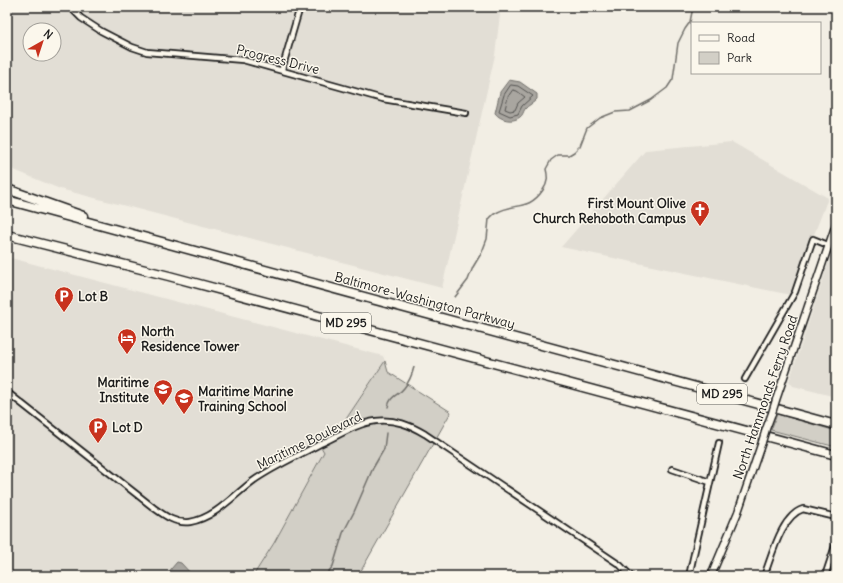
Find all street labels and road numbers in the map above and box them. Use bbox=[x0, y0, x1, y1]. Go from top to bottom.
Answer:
street label: Progress Drive bbox=[235, 41, 321, 78]
street label: Baltimore-Washington Parkway bbox=[333, 268, 517, 333]
street label: North Hammonds Ferry Road bbox=[729, 312, 802, 482]
road number: MD 295 bbox=[321, 313, 371, 333]
road number: MD 295 bbox=[697, 384, 747, 404]
street label: Maritime Boulevard bbox=[254, 408, 365, 473]

